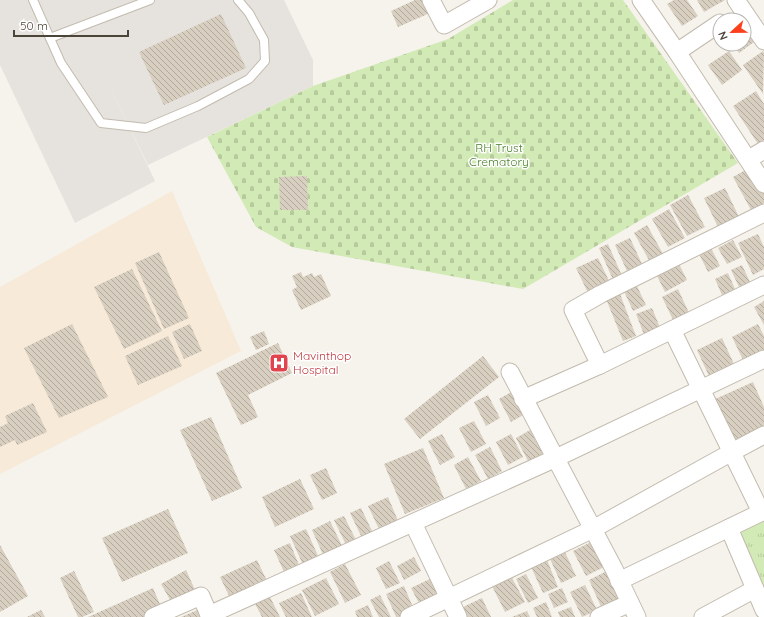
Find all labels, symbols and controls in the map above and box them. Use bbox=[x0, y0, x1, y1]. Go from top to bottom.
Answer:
scale bar bbox=[14, 12, 128, 38]
north arrow bbox=[712, 12, 752, 52]
text: 50 m bbox=[20, 18, 48, 33]
text: N bbox=[715, 29, 731, 42]
park label: RH Trust Crematory bbox=[469, 140, 529, 169]
place label: Mavinthop Hospital bbox=[293, 348, 351, 377]
hospital icon: Mavinthop Hospital bbox=[268, 352, 290, 374]

